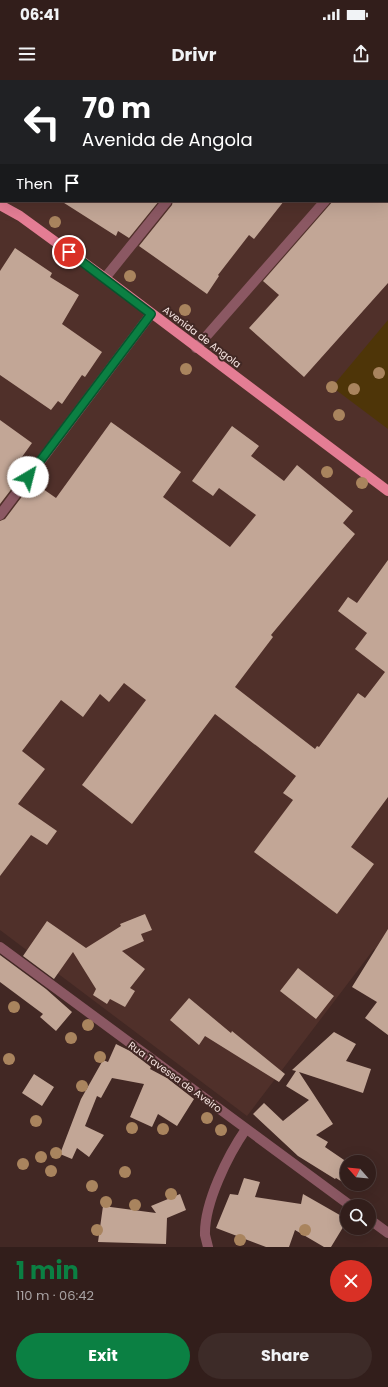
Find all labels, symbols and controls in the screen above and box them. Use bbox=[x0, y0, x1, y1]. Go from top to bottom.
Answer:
text: 06:41 bbox=[20, 4, 59, 25]
text: Drivr bbox=[171, 42, 217, 67]
icon: menu bbox=[16, 43, 38, 65]
icon: share bbox=[350, 43, 372, 65]
text: 70 m bbox=[82, 89, 151, 128]
icon: left bbox=[16, 96, 68, 148]
text: Avenida de Angola bbox=[82, 127, 253, 152]
icon: arrive bbox=[61, 172, 83, 194]
text: Then bbox=[16, 173, 53, 194]
pin bbox=[52, 235, 86, 269]
icon: arrive bbox=[58, 241, 80, 263]
street label: Avenida de Angola bbox=[160, 302, 244, 372]
position arrow bbox=[7, 456, 49, 498]
street label: Rua Tavessa de Aveiro bbox=[125, 1038, 225, 1116]
north arrow bbox=[340, 1155, 376, 1191]
map controls bbox=[340, 1155, 376, 1235]
button: search bbox=[340, 1199, 376, 1235]
text: 1 min bbox=[16, 1254, 79, 1287]
button: close bbox=[330, 1260, 372, 1302]
text: 110 m · 06:42 bbox=[16, 1286, 94, 1305]
button: Exit bbox=[16, 1333, 190, 1379]
button: Share bbox=[198, 1333, 372, 1379]

